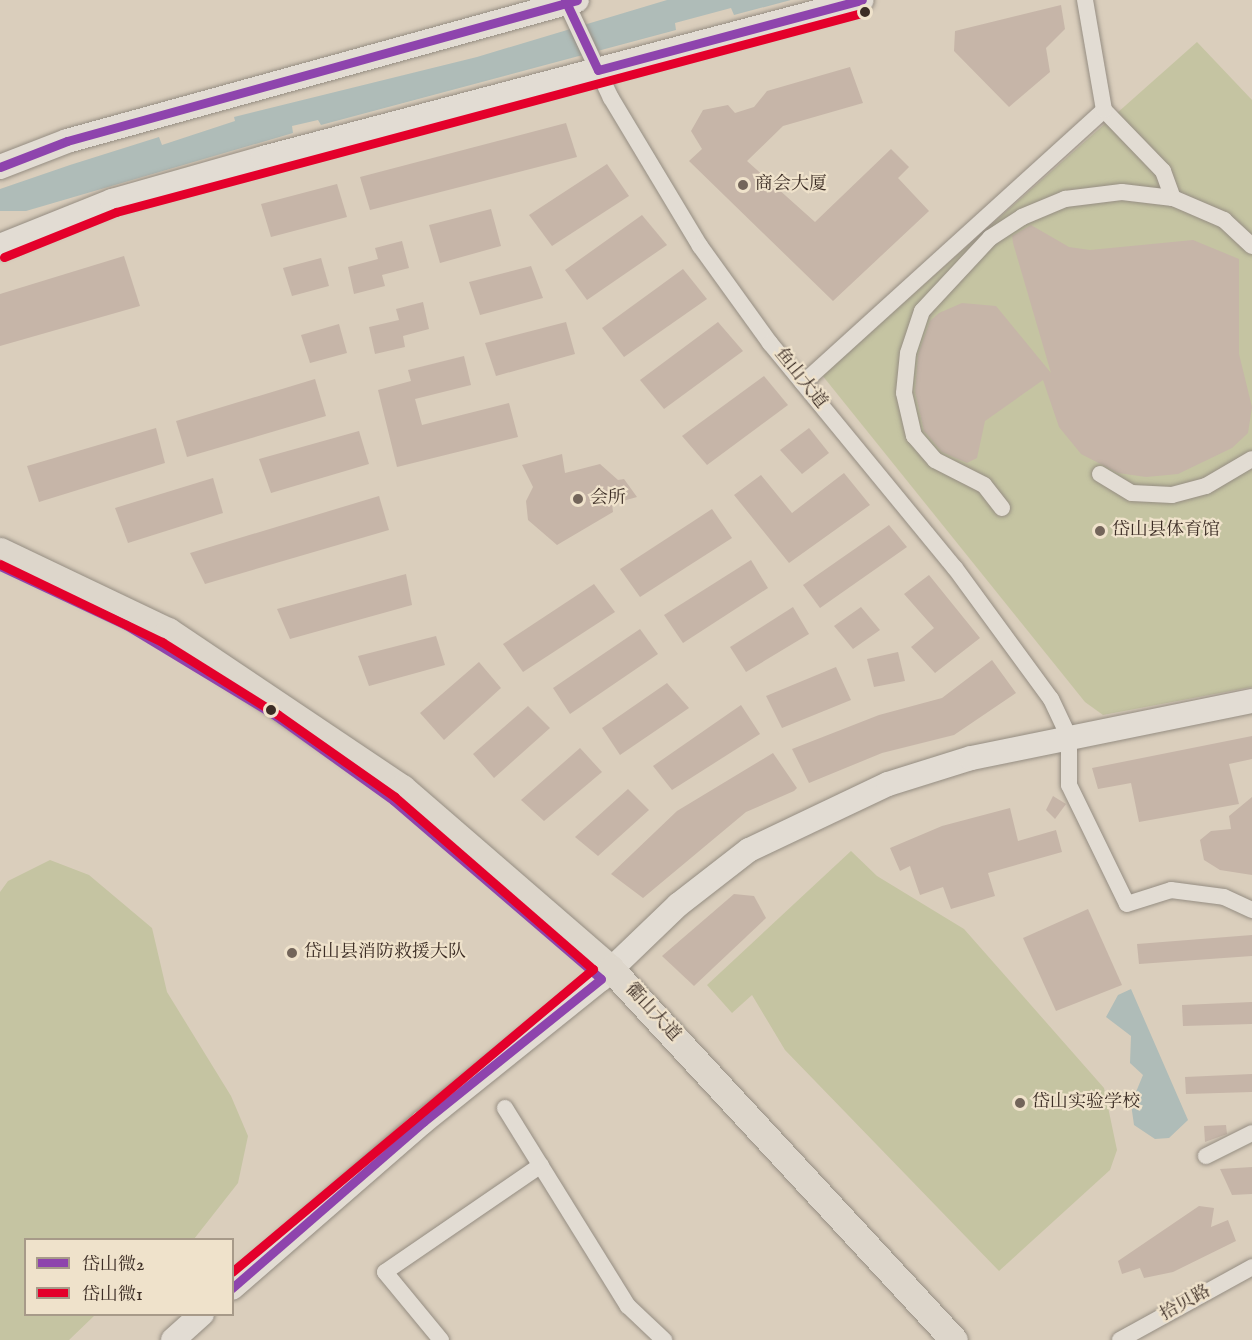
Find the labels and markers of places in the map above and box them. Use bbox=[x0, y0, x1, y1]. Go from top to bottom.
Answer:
unlabelled marker bbox=[859, 6, 871, 18]
place label: 商会大厦 bbox=[755, 174, 827, 196]
marker: 商会大厦 bbox=[736, 178, 750, 192]
place label: 会所 bbox=[590, 488, 626, 510]
marker: 会所 bbox=[571, 492, 585, 506]
place label: 岱山县体育馆 bbox=[1112, 520, 1220, 542]
marker: 岱山县体育馆 bbox=[1093, 524, 1107, 538]
unlabelled marker bbox=[265, 704, 277, 716]
place label: 岱山县消防救援大队 bbox=[304, 942, 466, 964]
marker: 岱山县消防救援大队 bbox=[285, 946, 299, 960]
place label: 岱山实验学校 bbox=[1032, 1092, 1140, 1114]
marker: 岱山实验学校 bbox=[1013, 1096, 1027, 1110]

